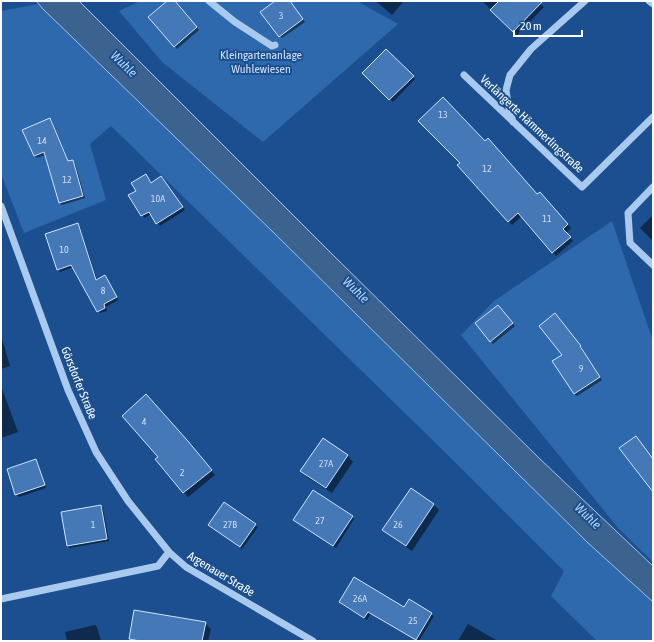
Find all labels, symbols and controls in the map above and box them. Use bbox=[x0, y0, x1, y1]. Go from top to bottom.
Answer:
house number: 3 bbox=[279, 10, 284, 21]
scale bar bbox=[514, 12, 582, 38]
text: 20 m bbox=[520, 19, 542, 33]
water label: Wuhle bbox=[108, 48, 140, 80]
park label: Kleingartenanlage Wuhlewiesen bbox=[220, 48, 302, 76]
street label: Verlängerte Hämmerlingstraße bbox=[477, 72, 587, 176]
house number: 13 bbox=[438, 109, 448, 120]
house number: 14 bbox=[37, 135, 47, 146]
house number: 12 bbox=[482, 163, 492, 174]
house number: 12 bbox=[62, 174, 72, 185]
house number: 10A bbox=[151, 193, 165, 204]
house number: 11 bbox=[542, 213, 552, 224]
house number: 10 bbox=[59, 244, 69, 255]
water label: Wuhle bbox=[340, 274, 372, 306]
house number: 8 bbox=[101, 285, 106, 296]
street label: Görsdorfer Straße bbox=[58, 345, 100, 421]
house number: 9 bbox=[579, 363, 584, 374]
house number: 4 bbox=[142, 416, 147, 427]
house number: 27A bbox=[319, 458, 333, 469]
house number: 2 bbox=[180, 467, 185, 478]
water label: Wuhle bbox=[572, 500, 604, 532]
house number: 27 bbox=[315, 515, 325, 526]
house number: 1 bbox=[91, 519, 96, 530]
house number: 27B bbox=[223, 519, 237, 530]
house number: 26 bbox=[393, 519, 403, 530]
street label: Argenauer Straße bbox=[185, 548, 257, 600]
house number: 26A bbox=[353, 593, 367, 604]
house number: 25 bbox=[408, 615, 418, 626]

